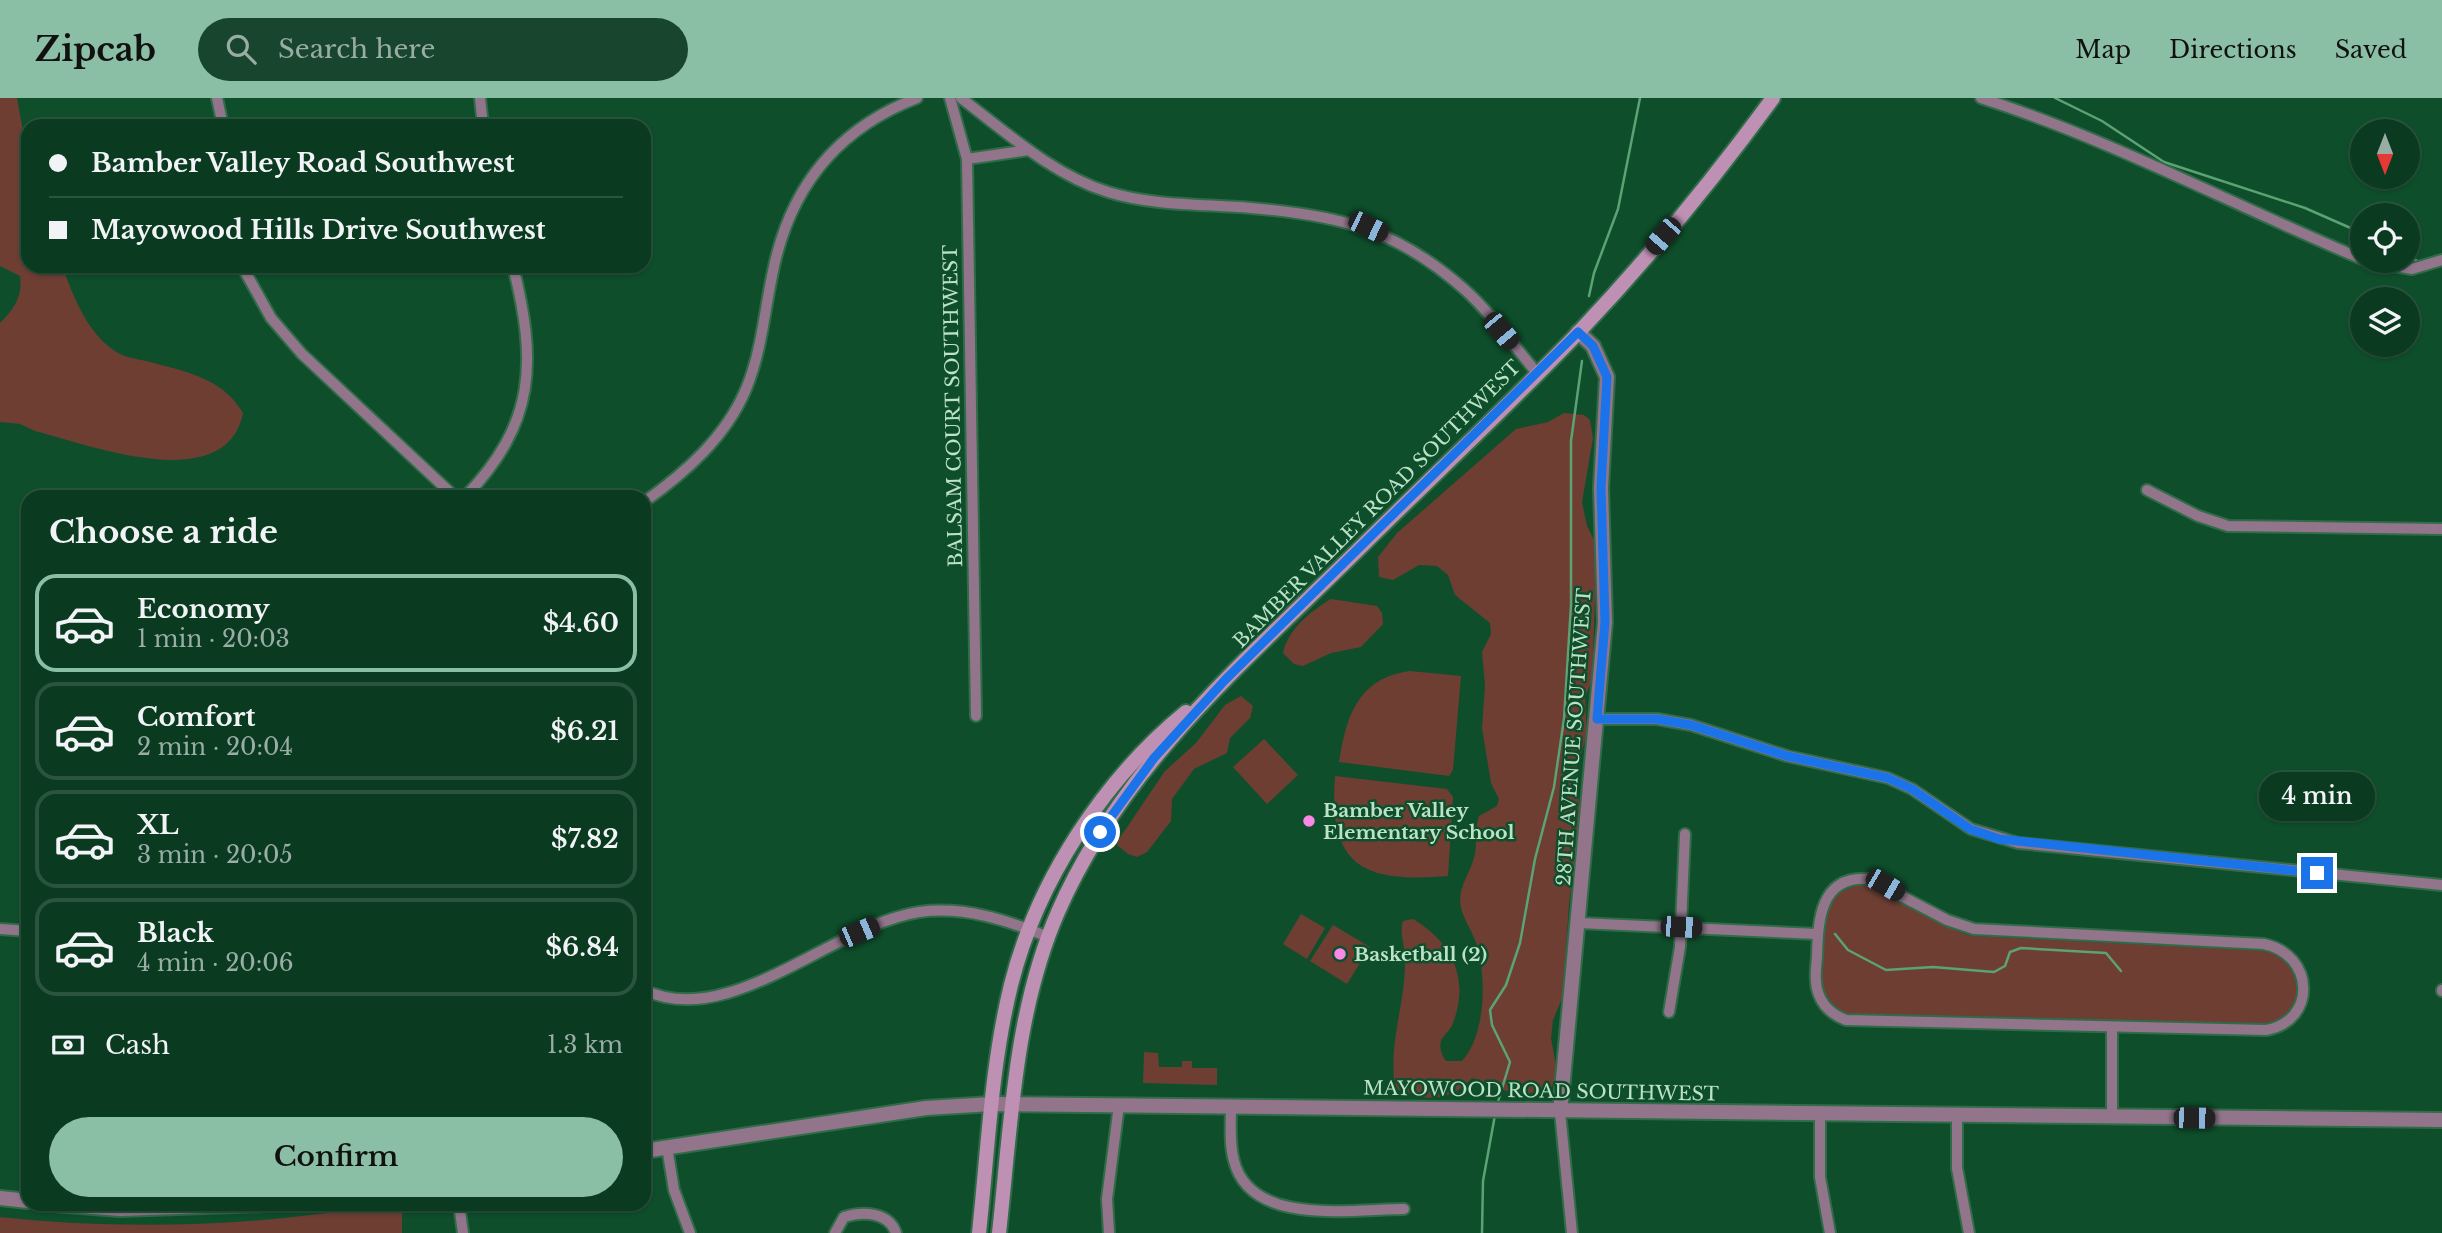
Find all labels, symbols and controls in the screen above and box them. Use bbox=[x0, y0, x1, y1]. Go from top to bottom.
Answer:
search box bbox=[198, 18, 688, 81]
text: Zipcab bbox=[35, 29, 156, 70]
icon: search bbox=[222, 30, 260, 68]
text: Search here bbox=[278, 33, 435, 65]
text: Map bbox=[2075, 35, 2131, 64]
text: Directions bbox=[2169, 35, 2297, 64]
text: Saved bbox=[2335, 35, 2407, 64]
north arrow bbox=[2350, 119, 2420, 189]
map controls bbox=[2350, 119, 2420, 357]
text: Bamber Valley Road Southwest bbox=[91, 147, 515, 179]
button: locate bbox=[2350, 203, 2420, 273]
car bbox=[1345, 208, 1392, 246]
car bbox=[1642, 213, 1685, 259]
text: Mayowood Hills Drive Southwest bbox=[91, 214, 546, 246]
street label: BALSAM COURT SOUTHWEST bbox=[939, 245, 967, 567]
button: layers bbox=[2350, 287, 2420, 357]
car bbox=[1480, 308, 1523, 354]
street label: BAMBER VALLEY ROAD SOUTHWEST bbox=[1229, 356, 1525, 652]
text: Choose a ride bbox=[49, 512, 278, 552]
street label: 28TH AVENUE SOUTHWEST bbox=[1552, 587, 1596, 887]
icon: car bbox=[53, 592, 116, 655]
text: Economy bbox=[137, 593, 270, 625]
text: $4.60 bbox=[543, 607, 619, 639]
text: 1 min · 20:03 bbox=[137, 625, 290, 653]
icon: car bbox=[53, 700, 116, 763]
text: Comfort bbox=[137, 701, 255, 733]
text: $6.21 bbox=[550, 715, 619, 747]
text: 2 min · 20:04 bbox=[137, 733, 293, 761]
callout: 4 min bbox=[2259, 772, 2375, 820]
text: 4 min bbox=[2282, 782, 2352, 810]
place label: Bamber Valley Elementary School bbox=[1323, 799, 1515, 844]
icon: car bbox=[53, 808, 116, 871]
text: XL bbox=[137, 809, 179, 841]
marker: Bamber Valley Elementary School bbox=[1301, 813, 1317, 829]
route start bbox=[1084, 816, 1116, 848]
text: $7.82 bbox=[551, 823, 619, 855]
text: 3 min · 20:05 bbox=[137, 841, 293, 869]
route end bbox=[2301, 857, 2333, 889]
car bbox=[1862, 865, 1909, 905]
car bbox=[836, 914, 883, 950]
car bbox=[1660, 915, 1703, 939]
icon: car bbox=[53, 916, 116, 979]
text: Black bbox=[137, 917, 214, 949]
text: $6.84 bbox=[545, 931, 619, 963]
place label: Basketball (2) bbox=[1354, 943, 1487, 966]
marker: Basketball (2) bbox=[1332, 946, 1348, 962]
text: 4 min · 20:06 bbox=[137, 949, 294, 977]
icon: cash bbox=[49, 1026, 87, 1064]
text: Cash bbox=[105, 1029, 170, 1061]
text: 1.3 km bbox=[547, 1031, 623, 1059]
street label: MAYOWOOD ROAD SOUTHWEST bbox=[1363, 1076, 1719, 1106]
car bbox=[2173, 1107, 2216, 1129]
button: Confirm bbox=[49, 1117, 623, 1197]

